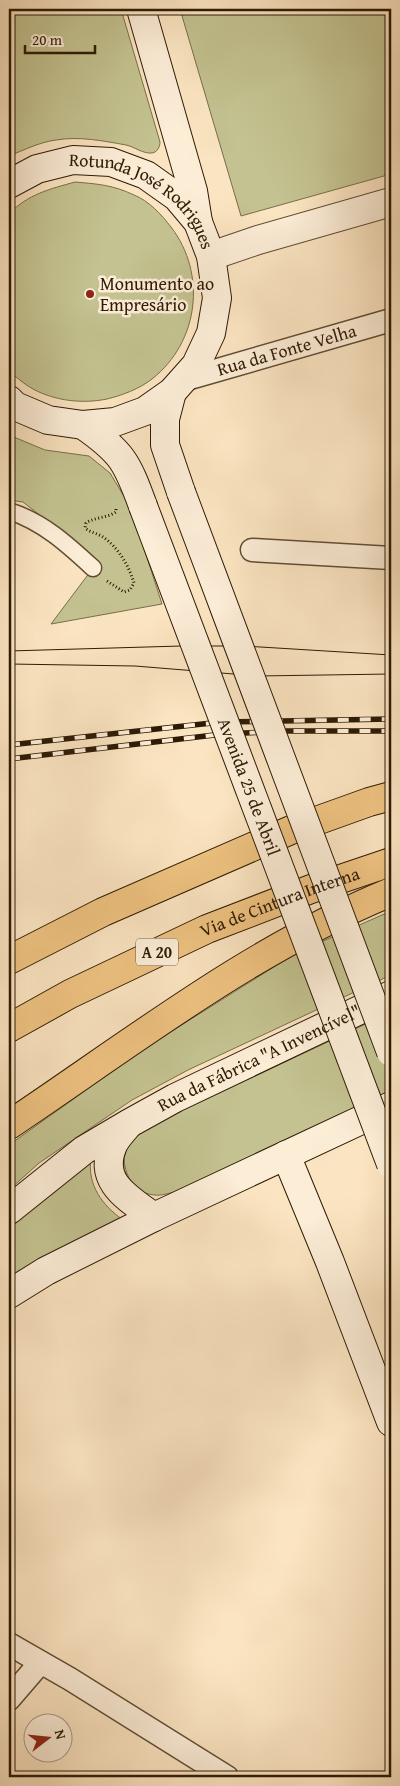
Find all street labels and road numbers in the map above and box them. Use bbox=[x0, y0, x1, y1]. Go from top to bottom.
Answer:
street label: Rotunda José Rodrigues bbox=[68, 146, 221, 253]
street label: Rua da Fonte Velha bbox=[214, 317, 360, 382]
street label: Avenida 25 de Abril bbox=[211, 714, 288, 859]
street label: Via de Cintura Interna bbox=[195, 859, 363, 944]
road number: A 20 bbox=[136, 939, 178, 966]
street label: Rua da Fábrica "A Invencível" bbox=[152, 997, 365, 1118]

